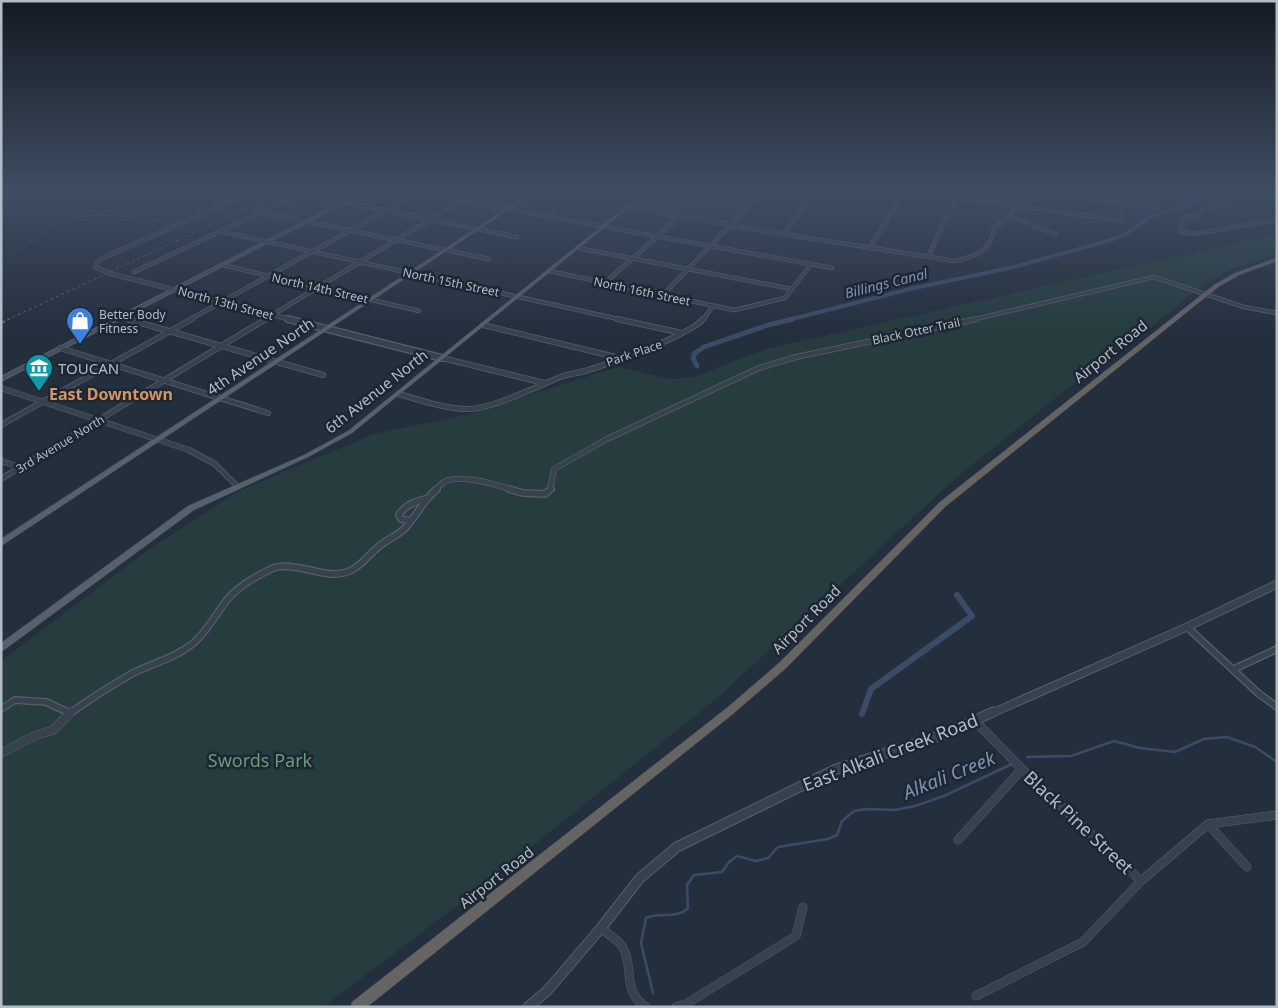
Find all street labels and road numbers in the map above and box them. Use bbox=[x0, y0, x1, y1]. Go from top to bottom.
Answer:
street label: North 15th Street bbox=[401, 263, 501, 301]
street label: North 14th Street bbox=[270, 269, 370, 307]
street label: North 16th Street bbox=[592, 272, 692, 310]
street label: North 13th Street bbox=[176, 282, 276, 324]
street label: 4th Avenue North bbox=[203, 313, 317, 399]
street label: Black Otter Trail bbox=[870, 313, 962, 349]
street label: Airport Road bbox=[1069, 315, 1151, 387]
street label: Park Place bbox=[604, 335, 664, 370]
street label: 6th Avenue North bbox=[321, 345, 431, 437]
street label: 3rd Avenue North bbox=[13, 411, 107, 477]
street label: Airport Road bbox=[767, 580, 845, 658]
street label: East Alkali Creek Road bbox=[799, 709, 981, 795]
street label: Black Pine Street bbox=[1019, 765, 1139, 879]
street label: Airport Road bbox=[455, 842, 537, 912]

